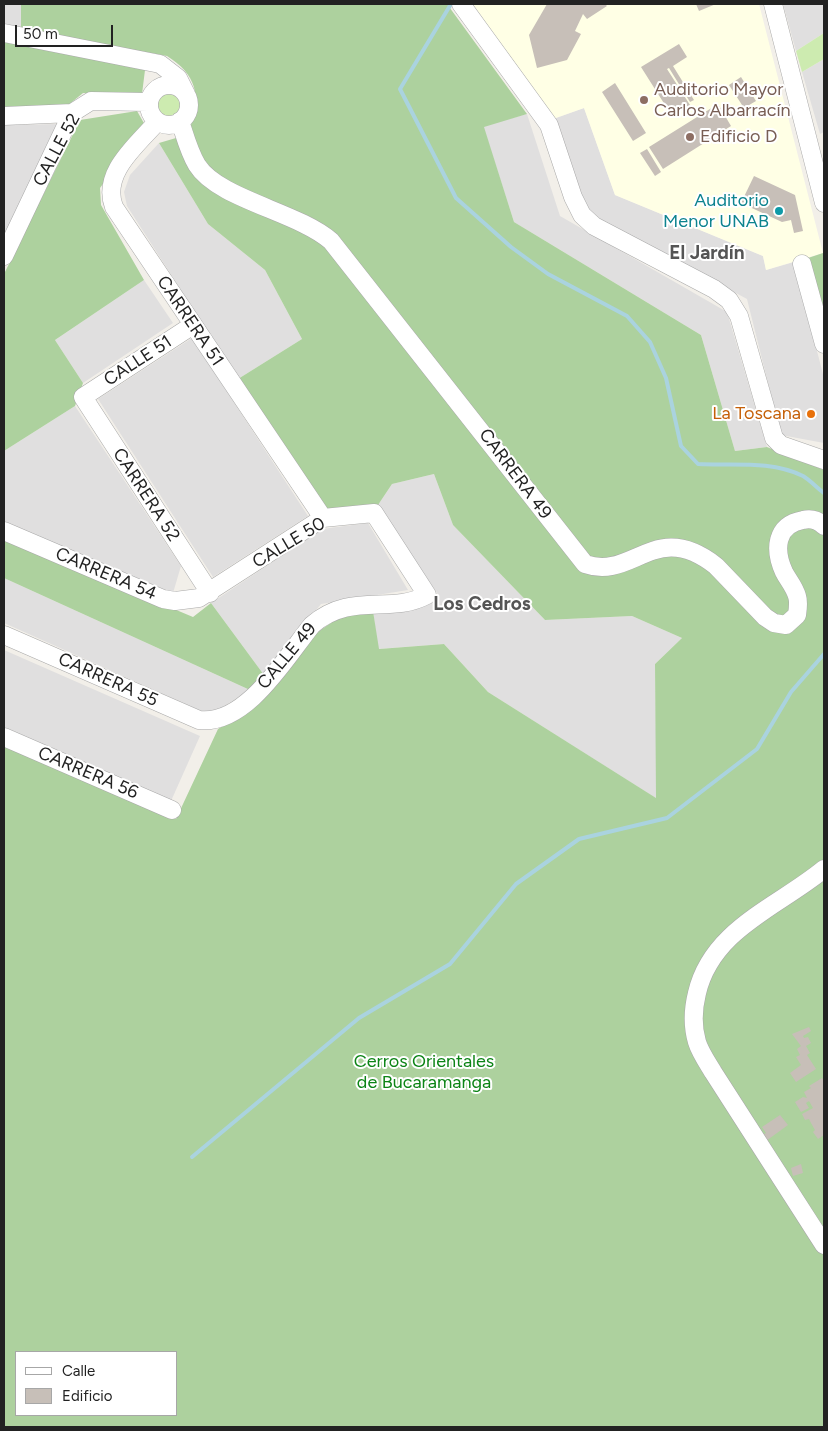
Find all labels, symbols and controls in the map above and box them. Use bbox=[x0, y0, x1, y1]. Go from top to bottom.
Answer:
scale bar bbox=[18, 15, 115, 47]
text: 50 m bbox=[23, 25, 58, 43]
place label: Auditorio Mayor Carlos Albarracín bbox=[654, 79, 791, 122]
marker: Auditorio Mayor Carlos Albarracín bbox=[638, 94, 650, 106]
street label: CALLE 52 bbox=[29, 110, 85, 190]
place label: Edificio D bbox=[700, 126, 777, 148]
marker: Edificio D bbox=[684, 131, 696, 143]
place label: Auditorio Menor UNAB bbox=[663, 190, 769, 232]
marker: Auditorio Menor UNAB bbox=[773, 205, 785, 217]
district label: El Jardín bbox=[669, 242, 745, 264]
street label: CARRERA 51 bbox=[152, 272, 228, 370]
street label: CALLE 51 bbox=[100, 331, 176, 391]
place label: La Toscana bbox=[712, 403, 801, 425]
marker: La Toscana bbox=[805, 408, 817, 420]
street label: CARRERA 49 bbox=[474, 425, 556, 523]
street label: CARRERA 52 bbox=[108, 444, 184, 546]
street label: CALLE 50 bbox=[249, 513, 329, 573]
street label: CARRERA 54 bbox=[52, 543, 160, 605]
district label: Los Cedros bbox=[433, 593, 531, 615]
street label: CALLE 49 bbox=[253, 618, 321, 694]
street label: CARRERA 55 bbox=[55, 648, 161, 712]
street label: CARRERA 56 bbox=[35, 742, 141, 804]
park label: Cerros Orientales de Bucaramanga bbox=[354, 1051, 494, 1094]
legend bbox=[15, 1351, 178, 1416]
text: Calle bbox=[62, 1362, 95, 1380]
text: Edificio bbox=[62, 1387, 112, 1405]

